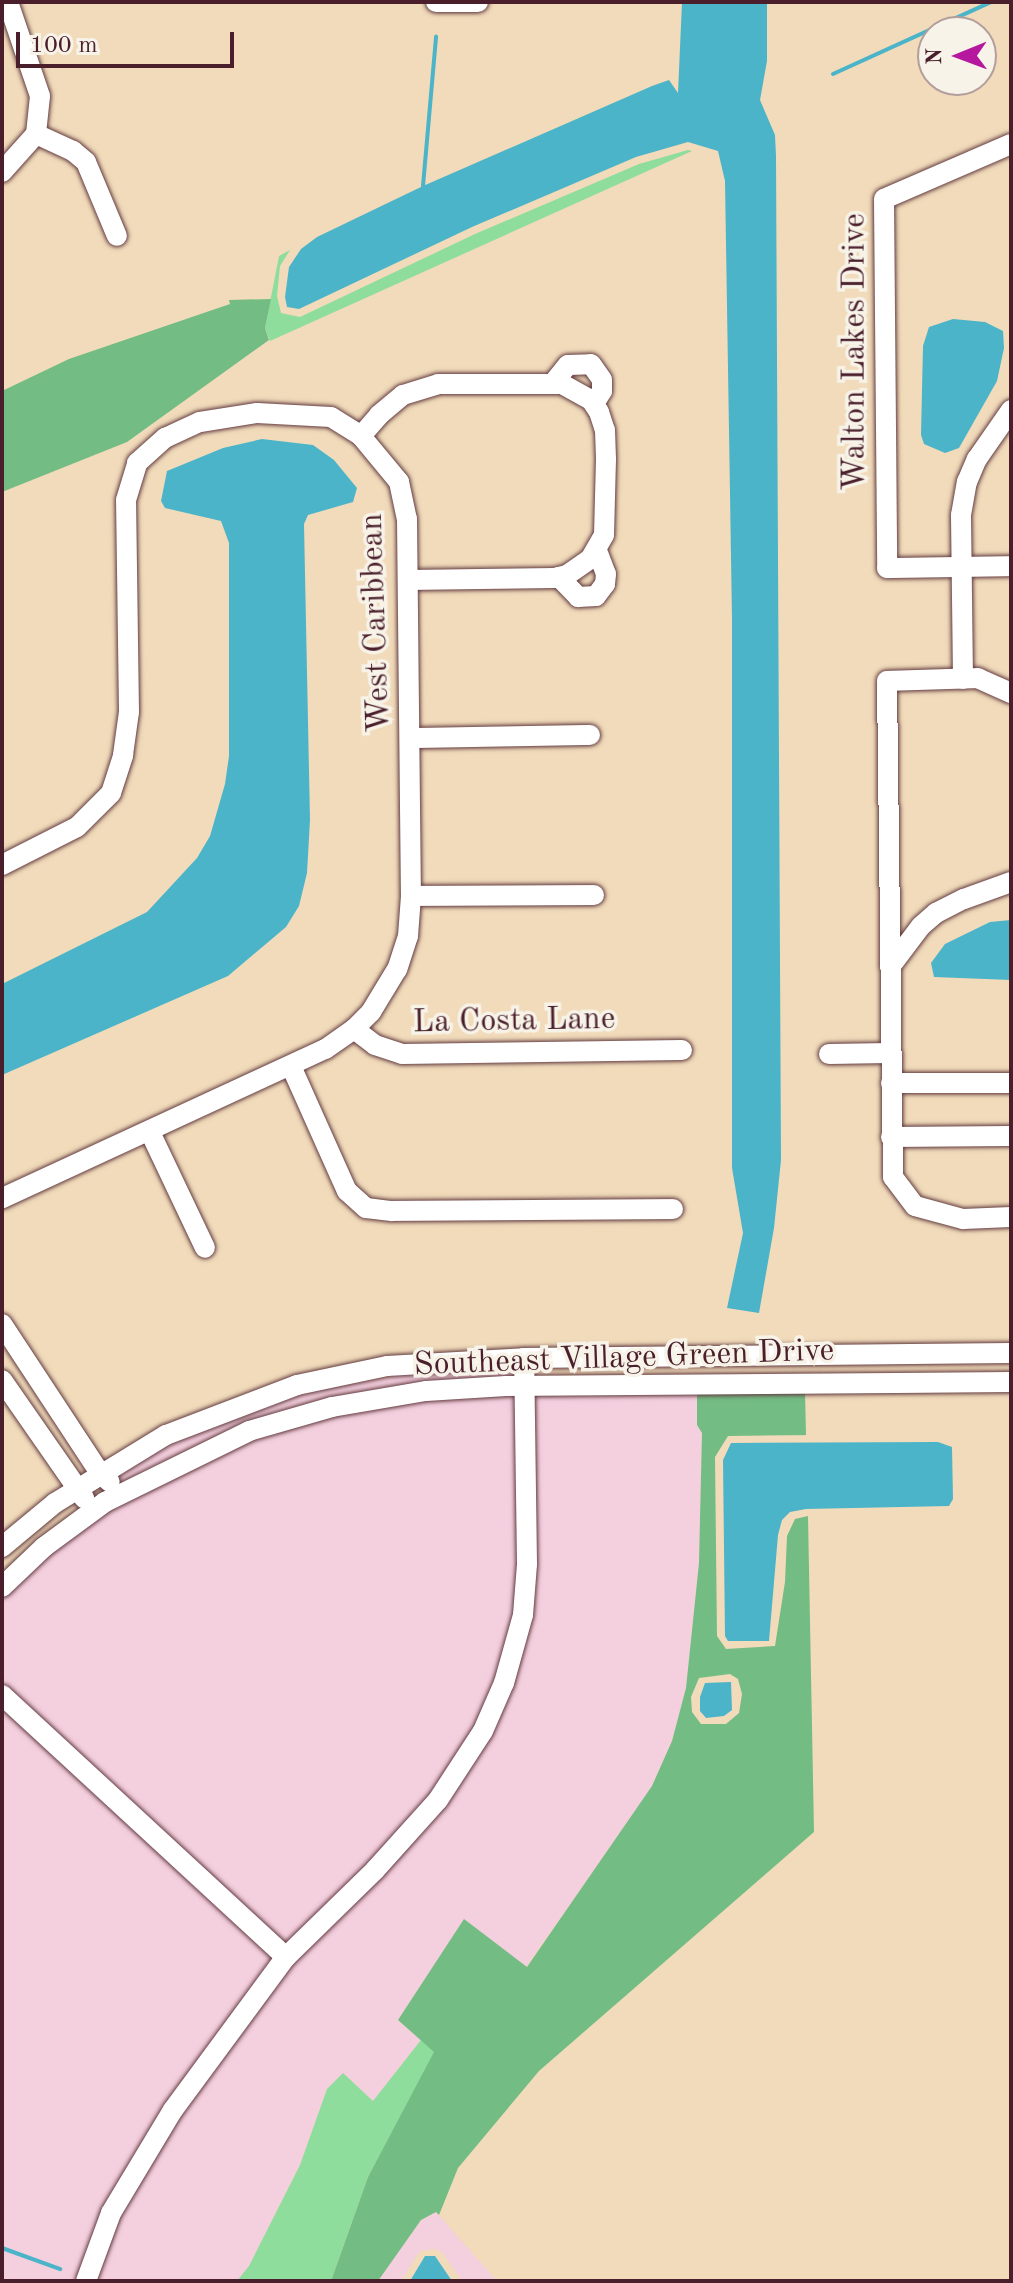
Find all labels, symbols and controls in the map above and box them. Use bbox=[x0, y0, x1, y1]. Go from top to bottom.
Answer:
scale bar bbox=[20, 16, 238, 66]
north arrow bbox=[917, 16, 997, 96]
text: 100 m bbox=[30, 34, 98, 58]
text: N bbox=[924, 48, 946, 65]
street label: Walton Lakes Drive bbox=[837, 213, 875, 491]
street label: West Caribbean bbox=[354, 513, 400, 733]
street label: La Costa Lane bbox=[412, 1001, 616, 1043]
street label: Southeast Village Green Drive bbox=[413, 1332, 835, 1386]

